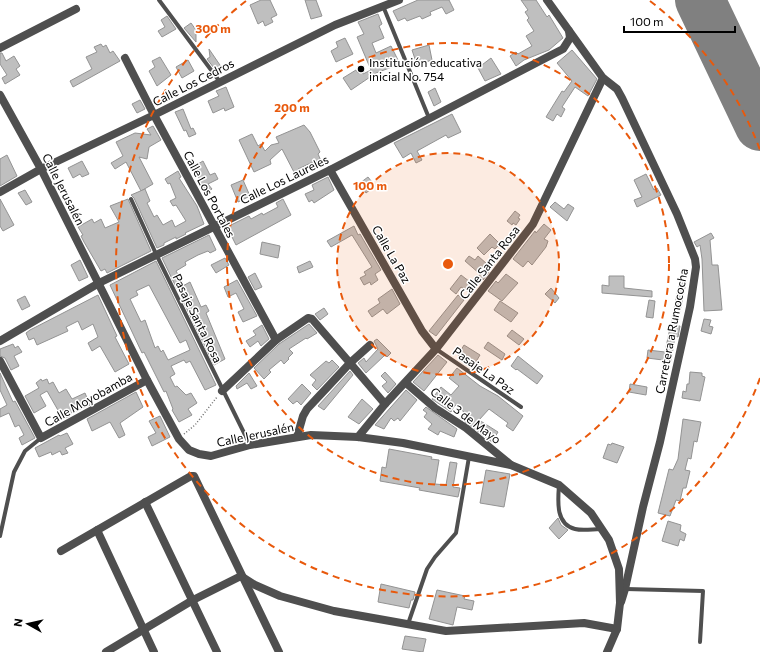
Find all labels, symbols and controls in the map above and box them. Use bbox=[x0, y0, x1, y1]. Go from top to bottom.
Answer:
scale bar bbox=[624, 8, 735, 34]
text: 100 m bbox=[630, 14, 664, 28]
text: 300 m bbox=[195, 21, 231, 35]
street label: Calle Los Cedros bbox=[150, 55, 236, 109]
place label: Institución educativa inicial No. 754 bbox=[369, 55, 482, 83]
marker: Institución educativa inicial No. 754 bbox=[356, 64, 366, 74]
text: 200 m bbox=[274, 100, 310, 114]
street label: Calle Los Portales bbox=[181, 148, 239, 240]
street label: Calle Jerusalén bbox=[39, 151, 88, 228]
street label: Calle Los Laureles bbox=[238, 152, 330, 206]
text: 100 m bbox=[353, 178, 387, 192]
street label: Calle Santa Rosa bbox=[456, 222, 522, 302]
street label: Calle La Paz bbox=[370, 223, 414, 285]
centre of rings bbox=[441, 257, 455, 271]
street label: Carretera a Rumococha bbox=[652, 267, 690, 395]
street label: Pasaje Santa Rosa bbox=[170, 271, 226, 365]
street label: Pasaje La Paz bbox=[450, 343, 518, 397]
street label: Calle Moyobamba bbox=[42, 369, 134, 429]
street label: Calle 3 de Mayo bbox=[428, 384, 504, 446]
street label: Calle Jerusalén bbox=[215, 419, 295, 450]
north arrow bbox=[8, 604, 48, 644]
text: N bbox=[11, 618, 25, 628]

